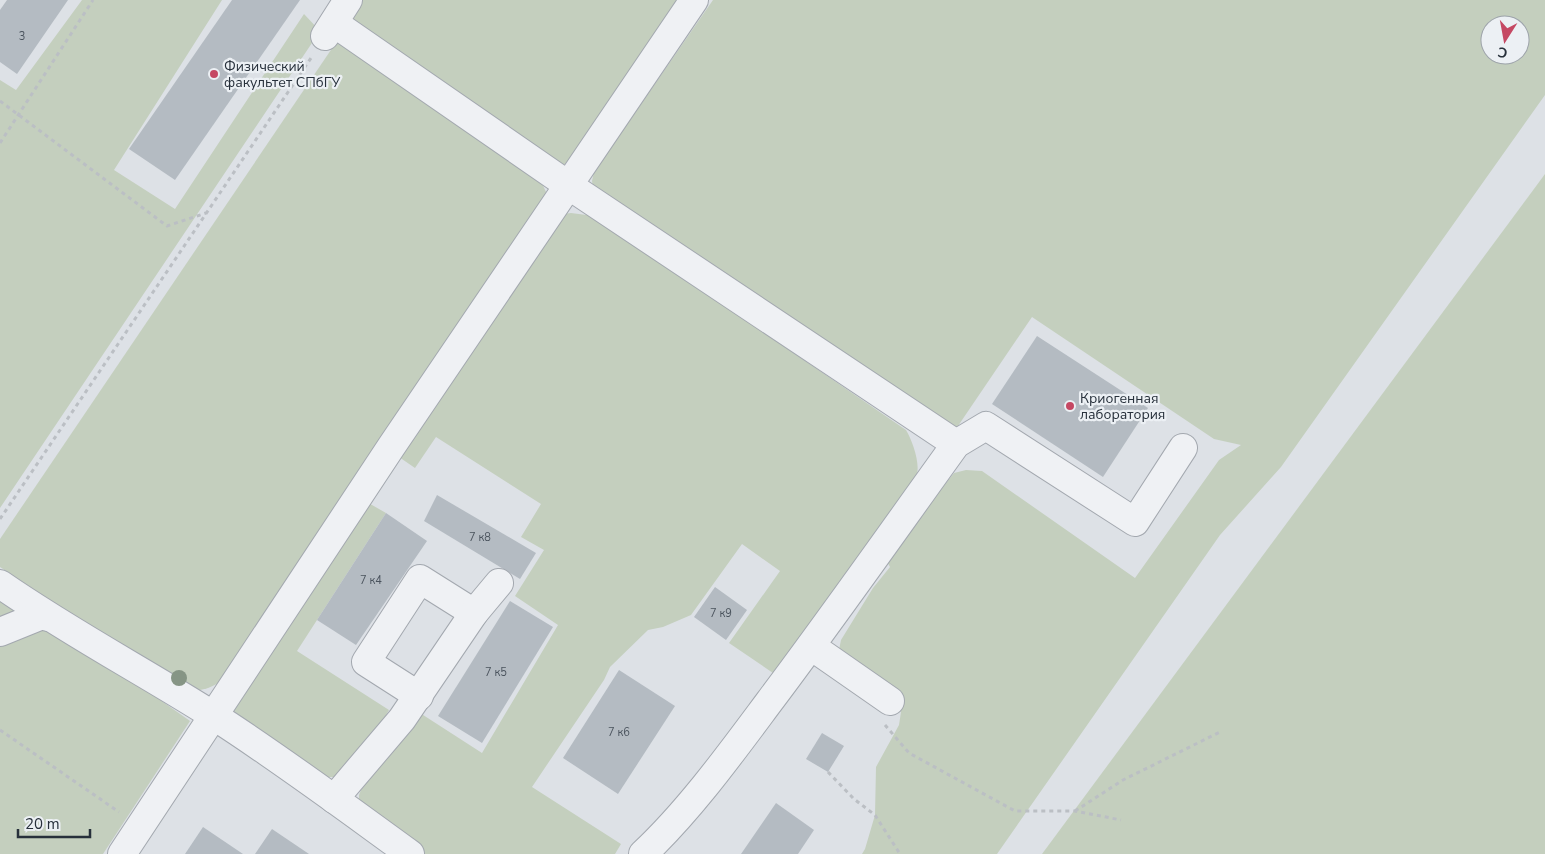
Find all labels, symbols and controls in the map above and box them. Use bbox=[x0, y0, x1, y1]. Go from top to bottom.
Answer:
north arrow bbox=[1480, 15, 1530, 65]
house number: 3 bbox=[19, 29, 25, 44]
text: С bbox=[1496, 42, 1509, 63]
place label: Физический факультет СПбГУ bbox=[224, 57, 341, 92]
marker: Физический факультет СПбГУ bbox=[208, 68, 220, 80]
place label: Криогенная лаборатория bbox=[1080, 389, 1165, 424]
marker: Криогенная лаборатория bbox=[1064, 400, 1076, 412]
house number: 7 к8 bbox=[469, 530, 491, 545]
house number: 7 к4 bbox=[360, 573, 382, 588]
house number: 7 к9 bbox=[710, 606, 732, 621]
house number: 7 к5 bbox=[485, 665, 507, 680]
house number: 7 к6 bbox=[608, 725, 630, 740]
scale bar bbox=[18, 806, 90, 838]
text: 20 m bbox=[25, 814, 60, 834]

